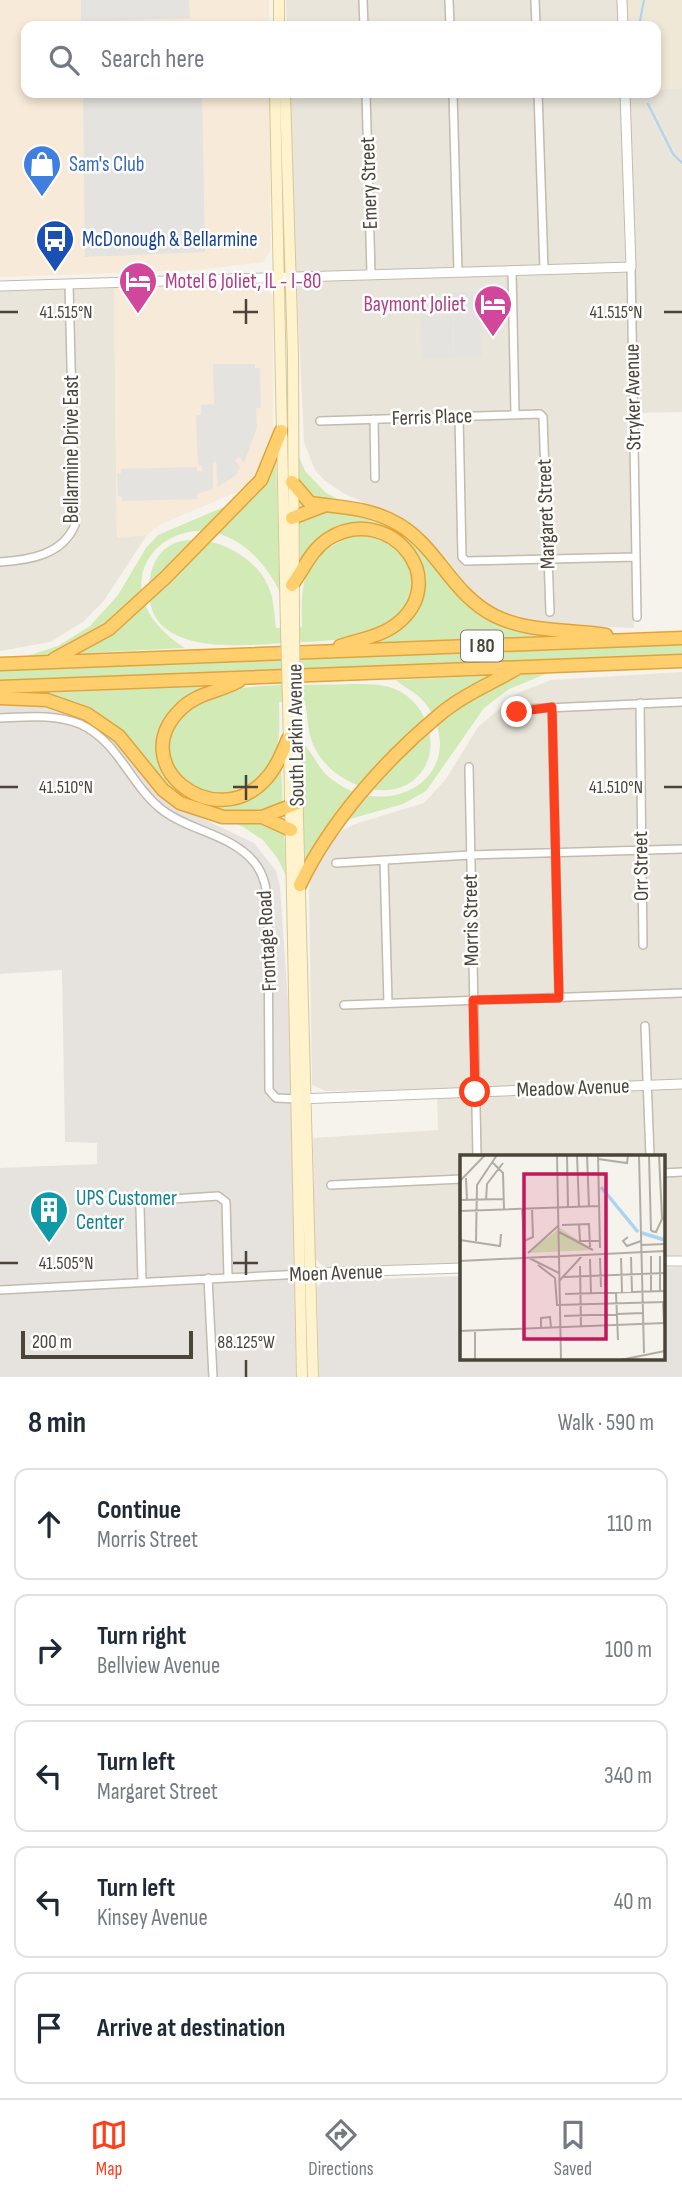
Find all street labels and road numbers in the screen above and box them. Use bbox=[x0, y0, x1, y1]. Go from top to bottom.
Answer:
street label: Emery Street bbox=[355, 136, 383, 230]
street label: Stryker Avenue bbox=[620, 344, 646, 450]
street label: Bellarmine Drive East bbox=[59, 375, 84, 523]
street label: Ferris Place bbox=[391, 403, 473, 431]
street label: Margaret Street bbox=[532, 458, 560, 570]
road number: I 80 bbox=[461, 631, 503, 662]
street label: South Larkin Avenue bbox=[282, 663, 310, 807]
street label: Orr Street bbox=[628, 831, 654, 901]
street label: Morris Street bbox=[458, 874, 484, 966]
street label: Frontage Road bbox=[252, 890, 282, 992]
street label: Meadow Avenue bbox=[516, 1074, 630, 1102]
street label: Moen Avenue bbox=[289, 1259, 383, 1287]

